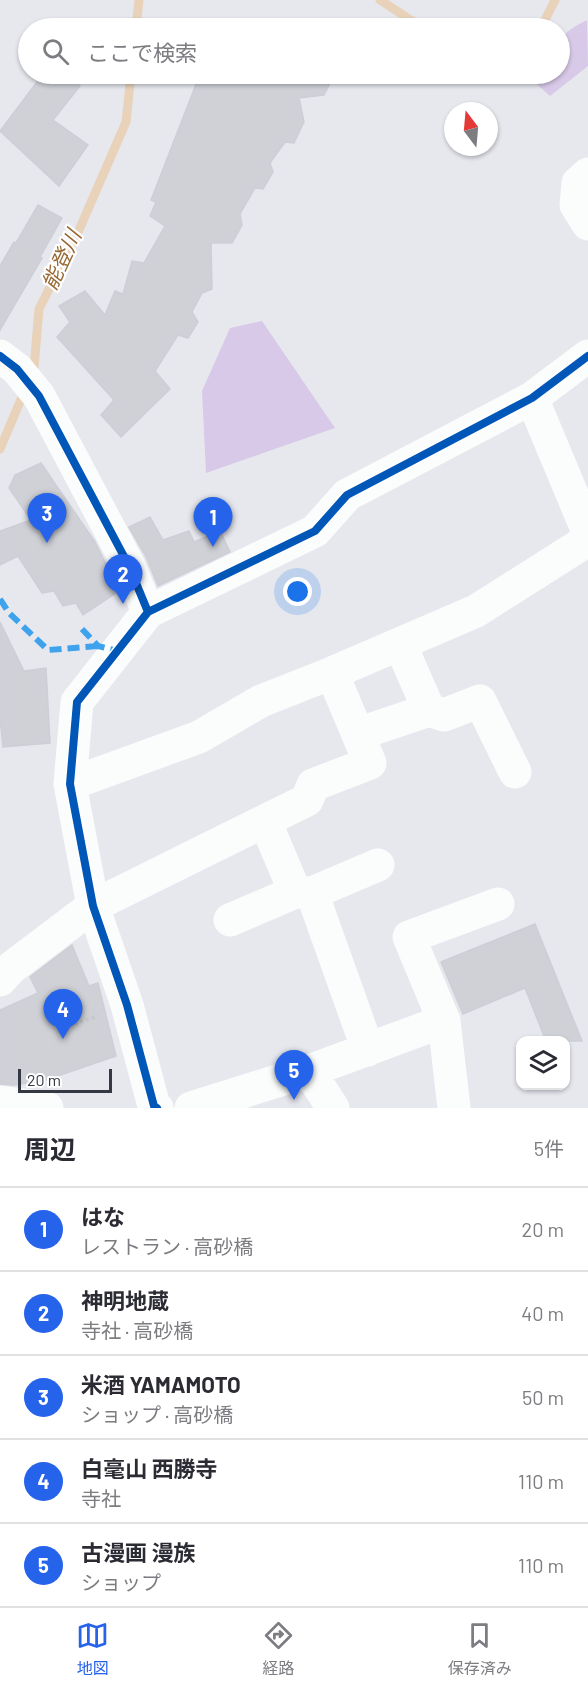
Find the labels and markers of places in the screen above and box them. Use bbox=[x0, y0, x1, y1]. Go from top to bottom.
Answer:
pin: 3 bbox=[28, 494, 66, 543]
pin: 1 bbox=[194, 498, 232, 547]
pin: 2 bbox=[104, 554, 142, 604]
pin: 4 bbox=[44, 990, 82, 1039]
pin: 5 bbox=[274, 1050, 314, 1100]

